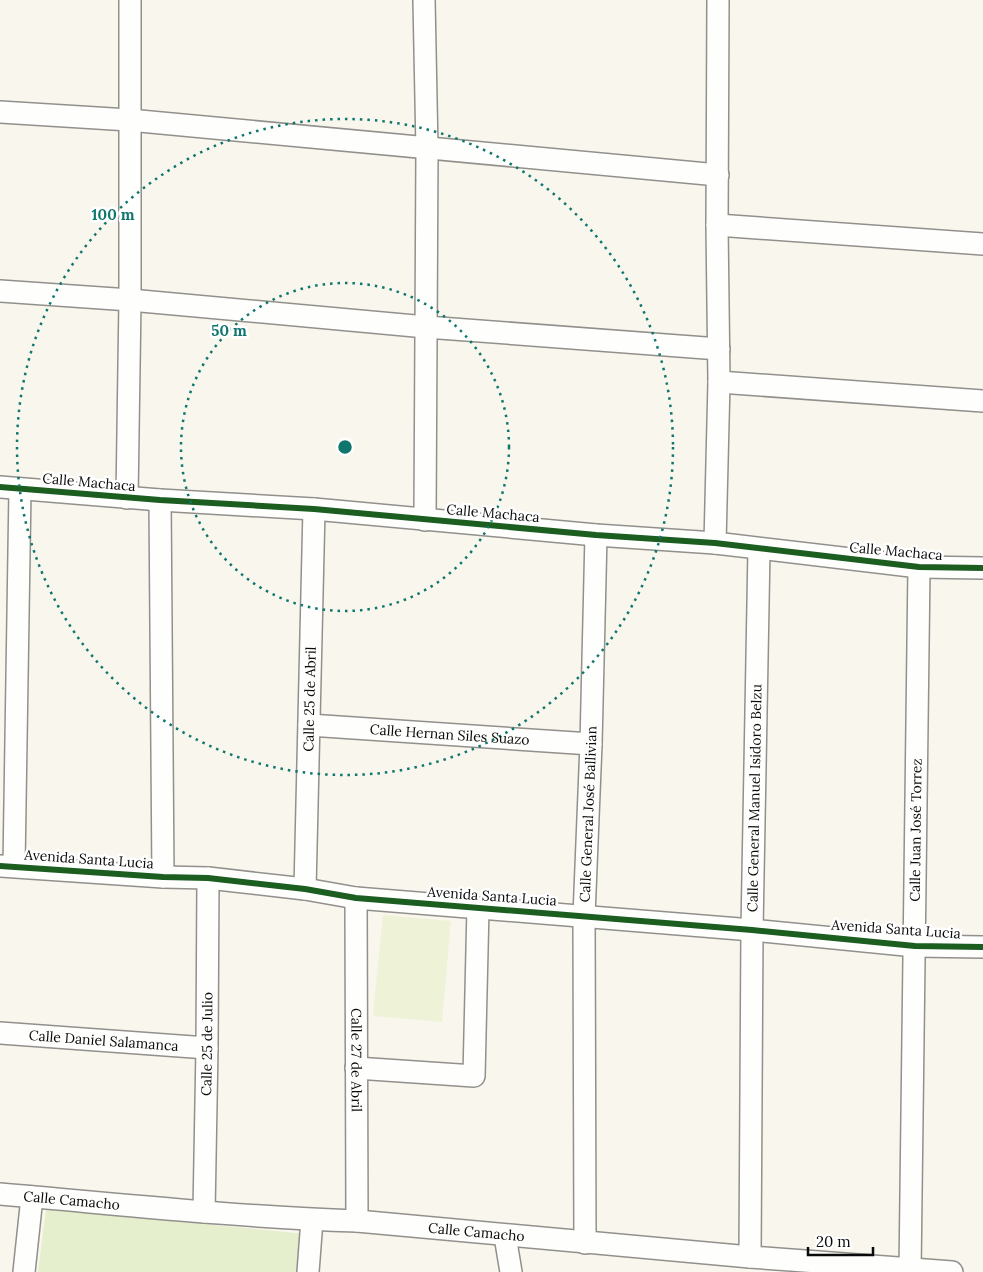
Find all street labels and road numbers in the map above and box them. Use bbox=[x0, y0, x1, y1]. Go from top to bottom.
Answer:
street label: Calle Machaca bbox=[42, 469, 136, 495]
street label: Calle Machaca bbox=[446, 500, 540, 526]
street label: Calle Machaca bbox=[849, 538, 943, 564]
street label: Calle 25 de Abril bbox=[299, 646, 320, 752]
street label: Calle General Manuel Isidoro Belzu bbox=[743, 684, 766, 912]
street label: Calle Hernan Siles Suazo bbox=[369, 720, 530, 749]
street label: Calle General José Ballivian bbox=[576, 725, 600, 903]
street label: Calle Juan José Torrez bbox=[906, 758, 926, 902]
street label: Avenida Santa Lucia bbox=[23, 845, 154, 873]
street label: Avenida Santa Lucia bbox=[426, 882, 557, 910]
street label: Avenida Santa Lucia bbox=[830, 915, 961, 943]
street label: Calle 25 de Julio bbox=[197, 992, 216, 1096]
street label: Calle 27 de Abril bbox=[347, 1008, 366, 1112]
street label: Calle Daniel Salamanca bbox=[28, 1026, 179, 1055]
street label: Calle Camacho bbox=[23, 1187, 121, 1214]
street label: Calle Camacho bbox=[427, 1219, 525, 1245]

